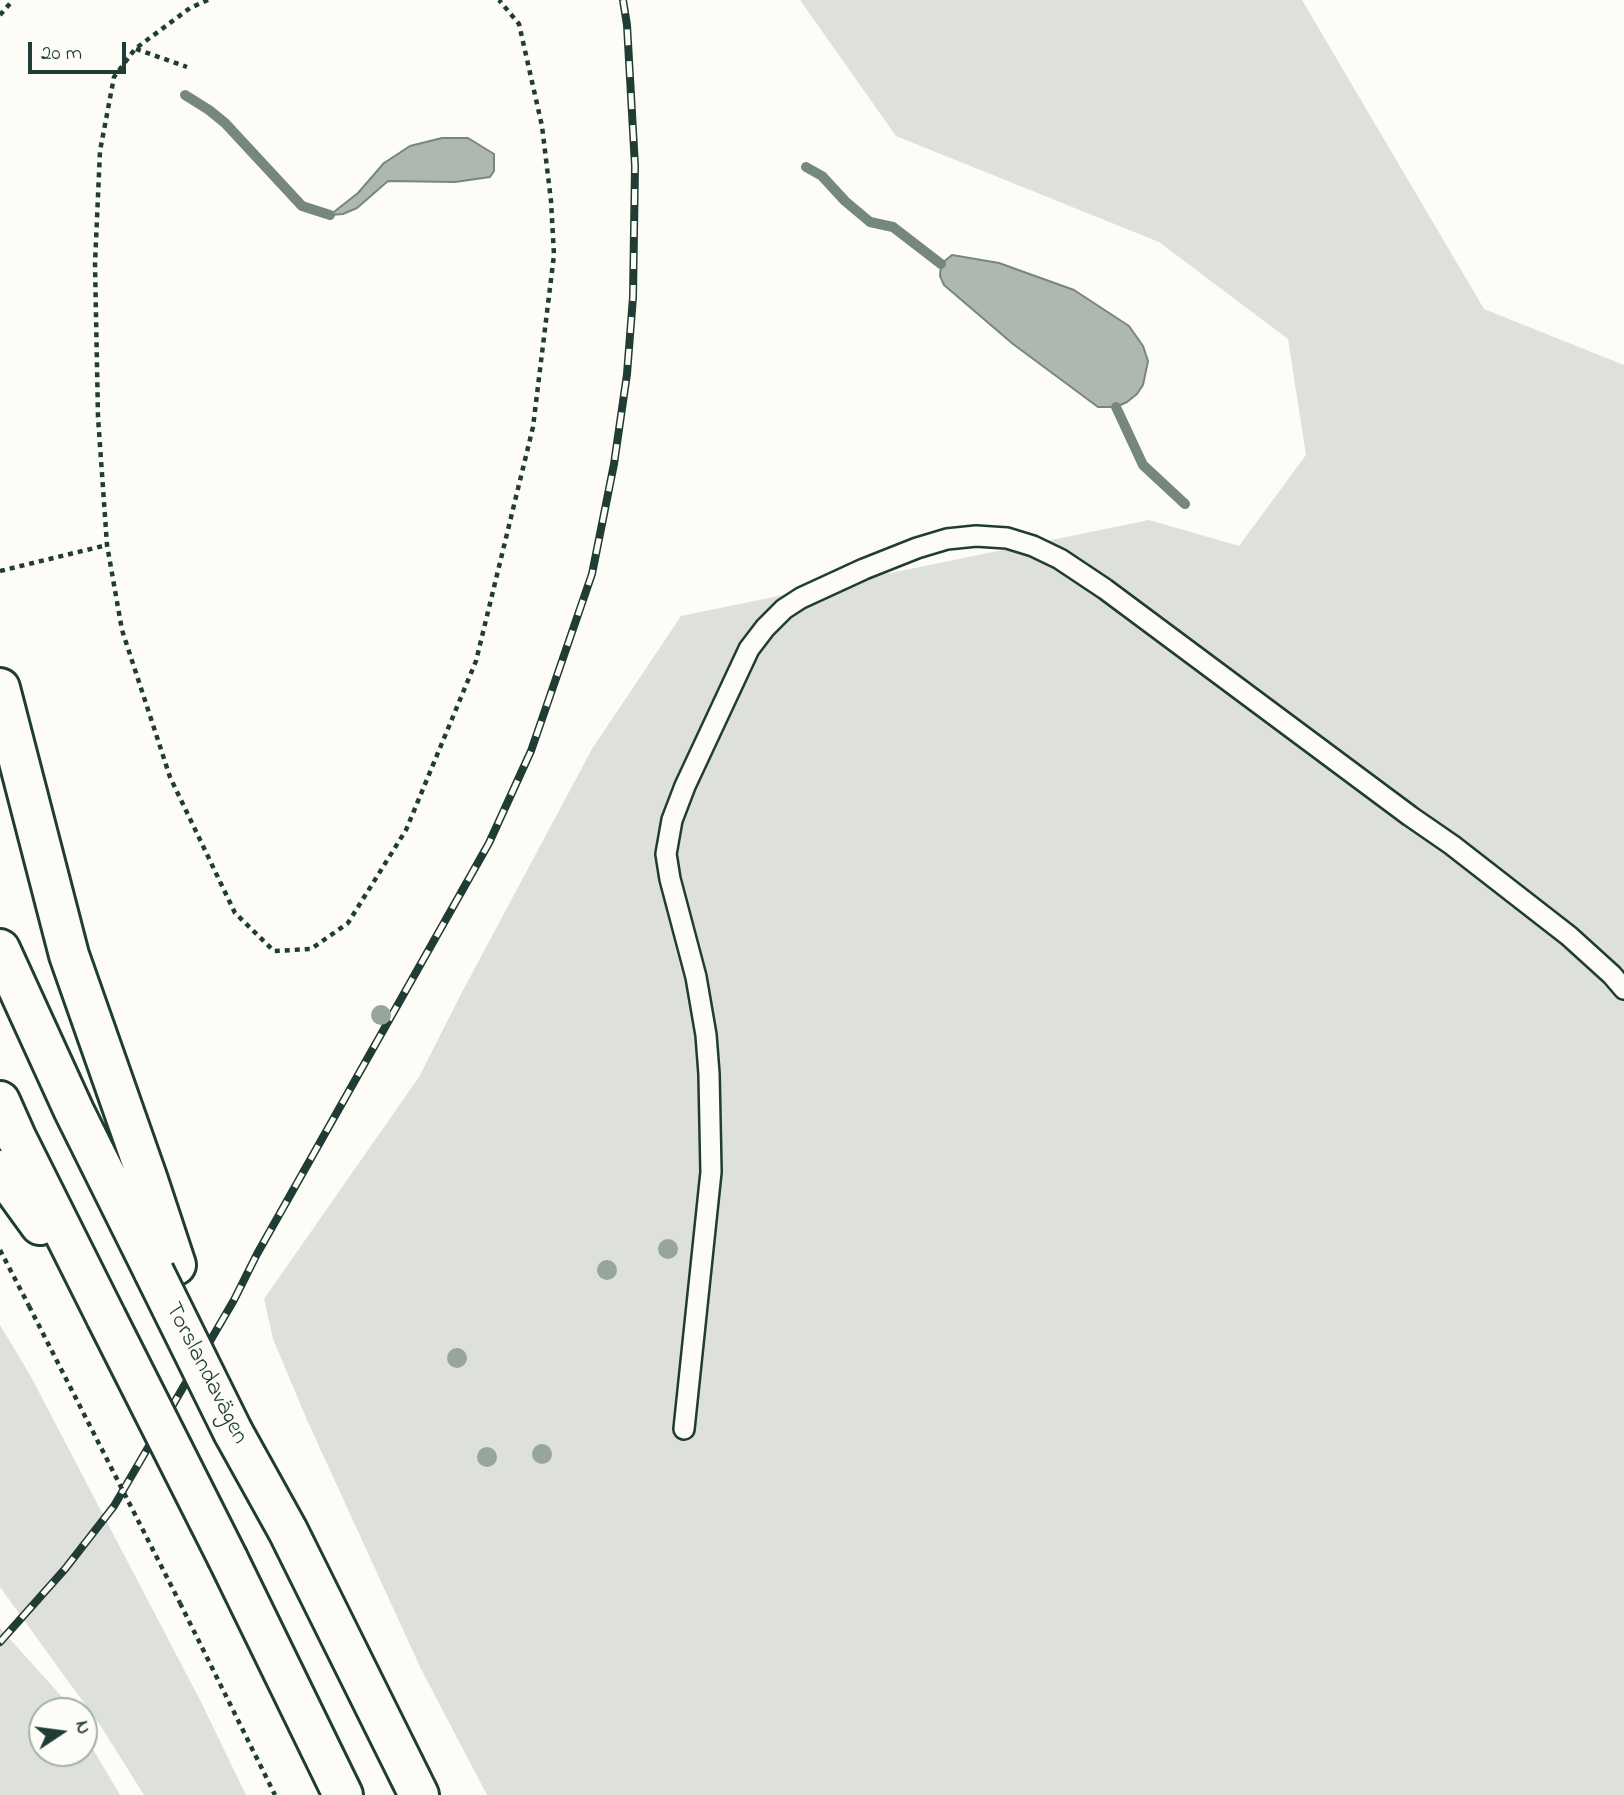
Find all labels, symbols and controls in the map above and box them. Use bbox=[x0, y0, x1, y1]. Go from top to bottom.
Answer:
scale bar bbox=[32, 28, 130, 72]
text: 20 m bbox=[41, 39, 82, 69]
street label: Torslandavägen bbox=[157, 1298, 253, 1450]
north arrow bbox=[28, 1697, 98, 1767]
text: N bbox=[67, 1718, 97, 1737]

